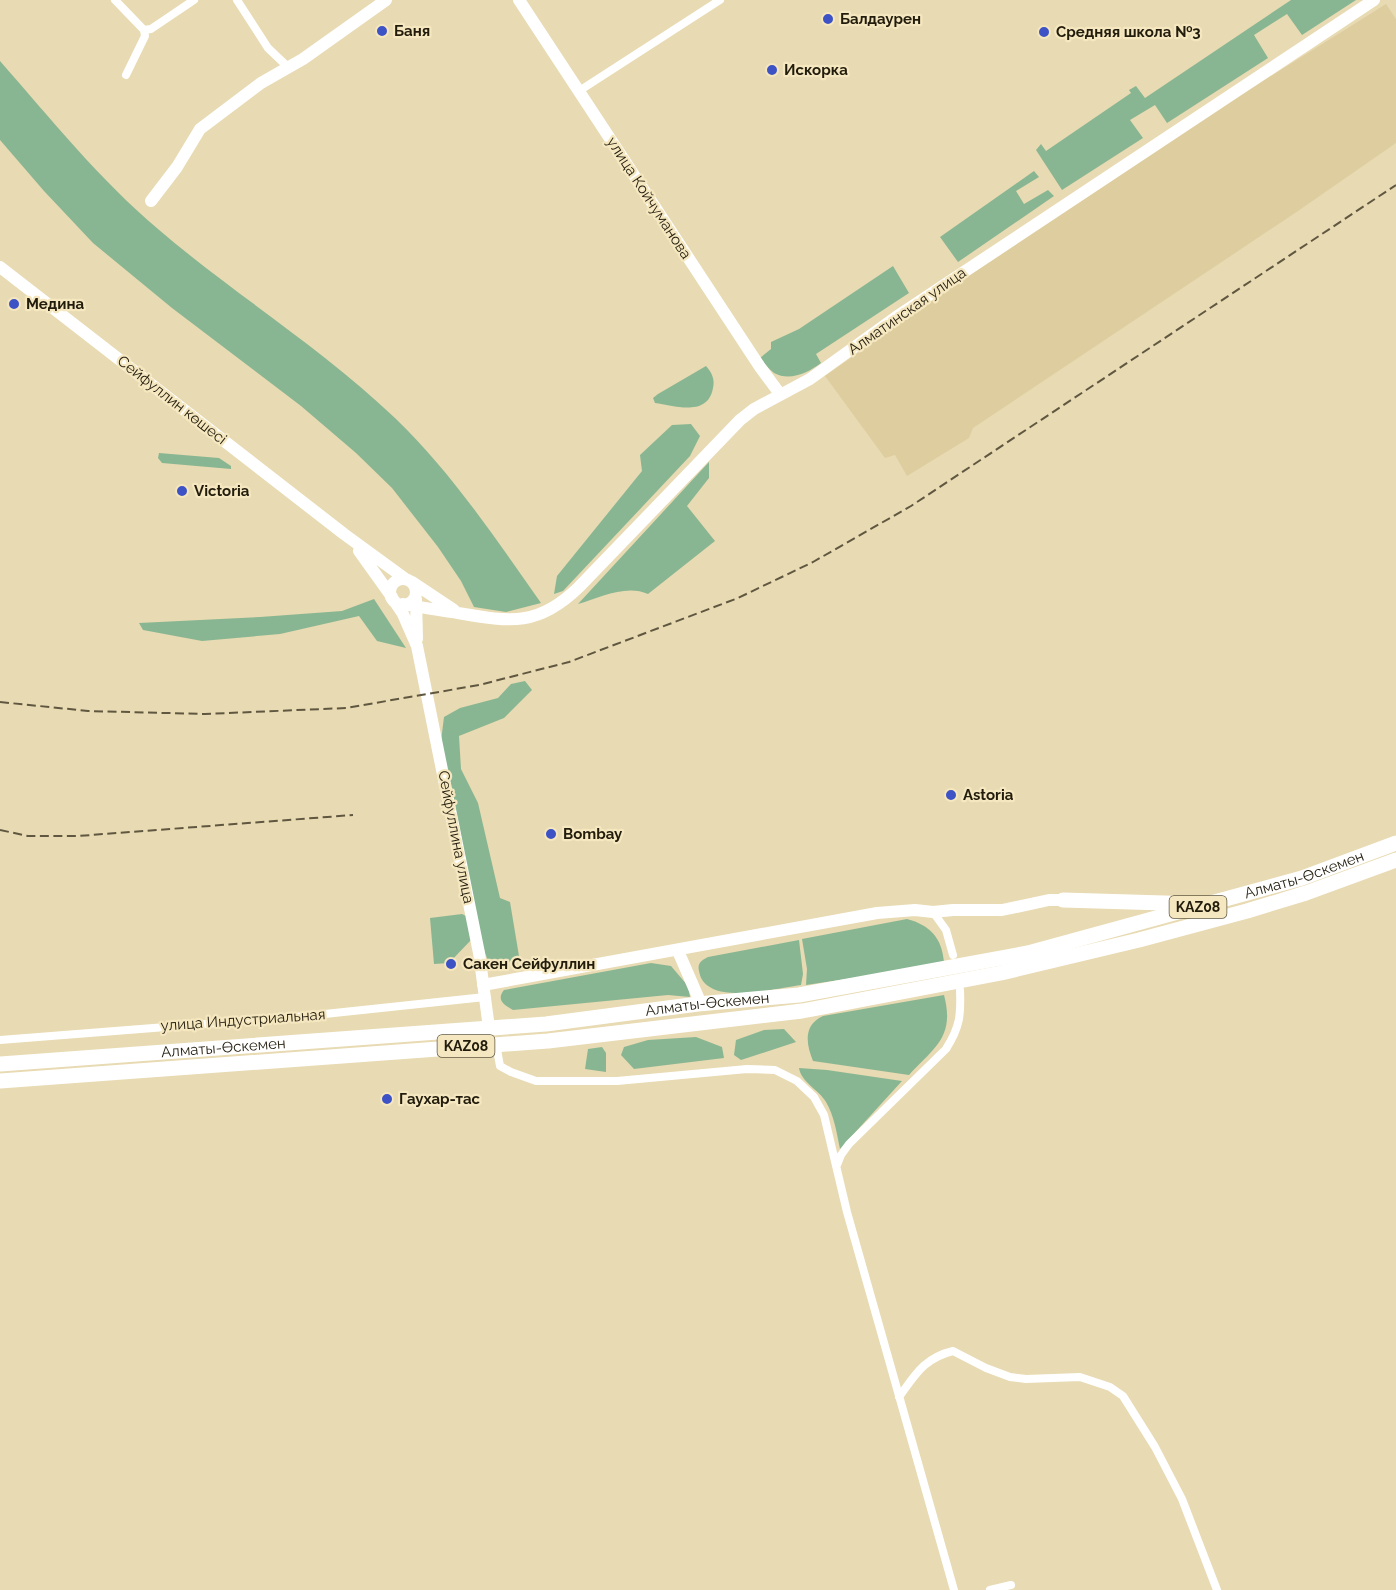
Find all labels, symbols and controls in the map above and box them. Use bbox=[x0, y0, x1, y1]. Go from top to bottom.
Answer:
place label: Балдаурен bbox=[840, 10, 921, 28]
marker: Балдаурен bbox=[821, 12, 835, 26]
place label: Баня bbox=[394, 22, 430, 40]
place label: Средняя школа №3 bbox=[1056, 23, 1201, 41]
marker: Баня bbox=[375, 24, 389, 38]
marker: Средняя школа №3 bbox=[1037, 25, 1051, 39]
place label: Искоркa bbox=[784, 61, 848, 79]
marker: Искоркa bbox=[765, 63, 779, 77]
street label: улица Койчуманова bbox=[603, 134, 695, 262]
street label: Алматинская улица bbox=[845, 264, 969, 358]
place label: Медина bbox=[26, 295, 85, 313]
marker: Медина bbox=[7, 297, 21, 311]
street label: Сейфуллин көшесі bbox=[114, 352, 230, 448]
place label: Victoria bbox=[194, 482, 250, 500]
marker: Victoria bbox=[175, 484, 189, 498]
street label: Сейфуллина улица bbox=[434, 769, 478, 905]
place label: Astoria bbox=[963, 786, 1014, 804]
marker: Astoria bbox=[944, 788, 958, 802]
place label: Bombay bbox=[563, 825, 623, 843]
marker: Bombay bbox=[544, 827, 558, 841]
street label: Алматы-Өскемен bbox=[1242, 847, 1366, 902]
road number: KAZ08 bbox=[1170, 896, 1226, 918]
place label: Сакен Сейфуллин bbox=[463, 955, 595, 973]
marker: Сакен Сейфуллин bbox=[444, 957, 458, 971]
street label: Алматы-Өскемен bbox=[644, 989, 770, 1020]
street label: улица Индустриальная bbox=[160, 1005, 326, 1035]
street label: Алматы-Өскемен bbox=[160, 1034, 286, 1061]
road number: KAZ08 bbox=[438, 1035, 494, 1057]
place label: Гаухар-тас bbox=[399, 1090, 481, 1108]
marker: Гаухар-тас bbox=[380, 1092, 394, 1106]

